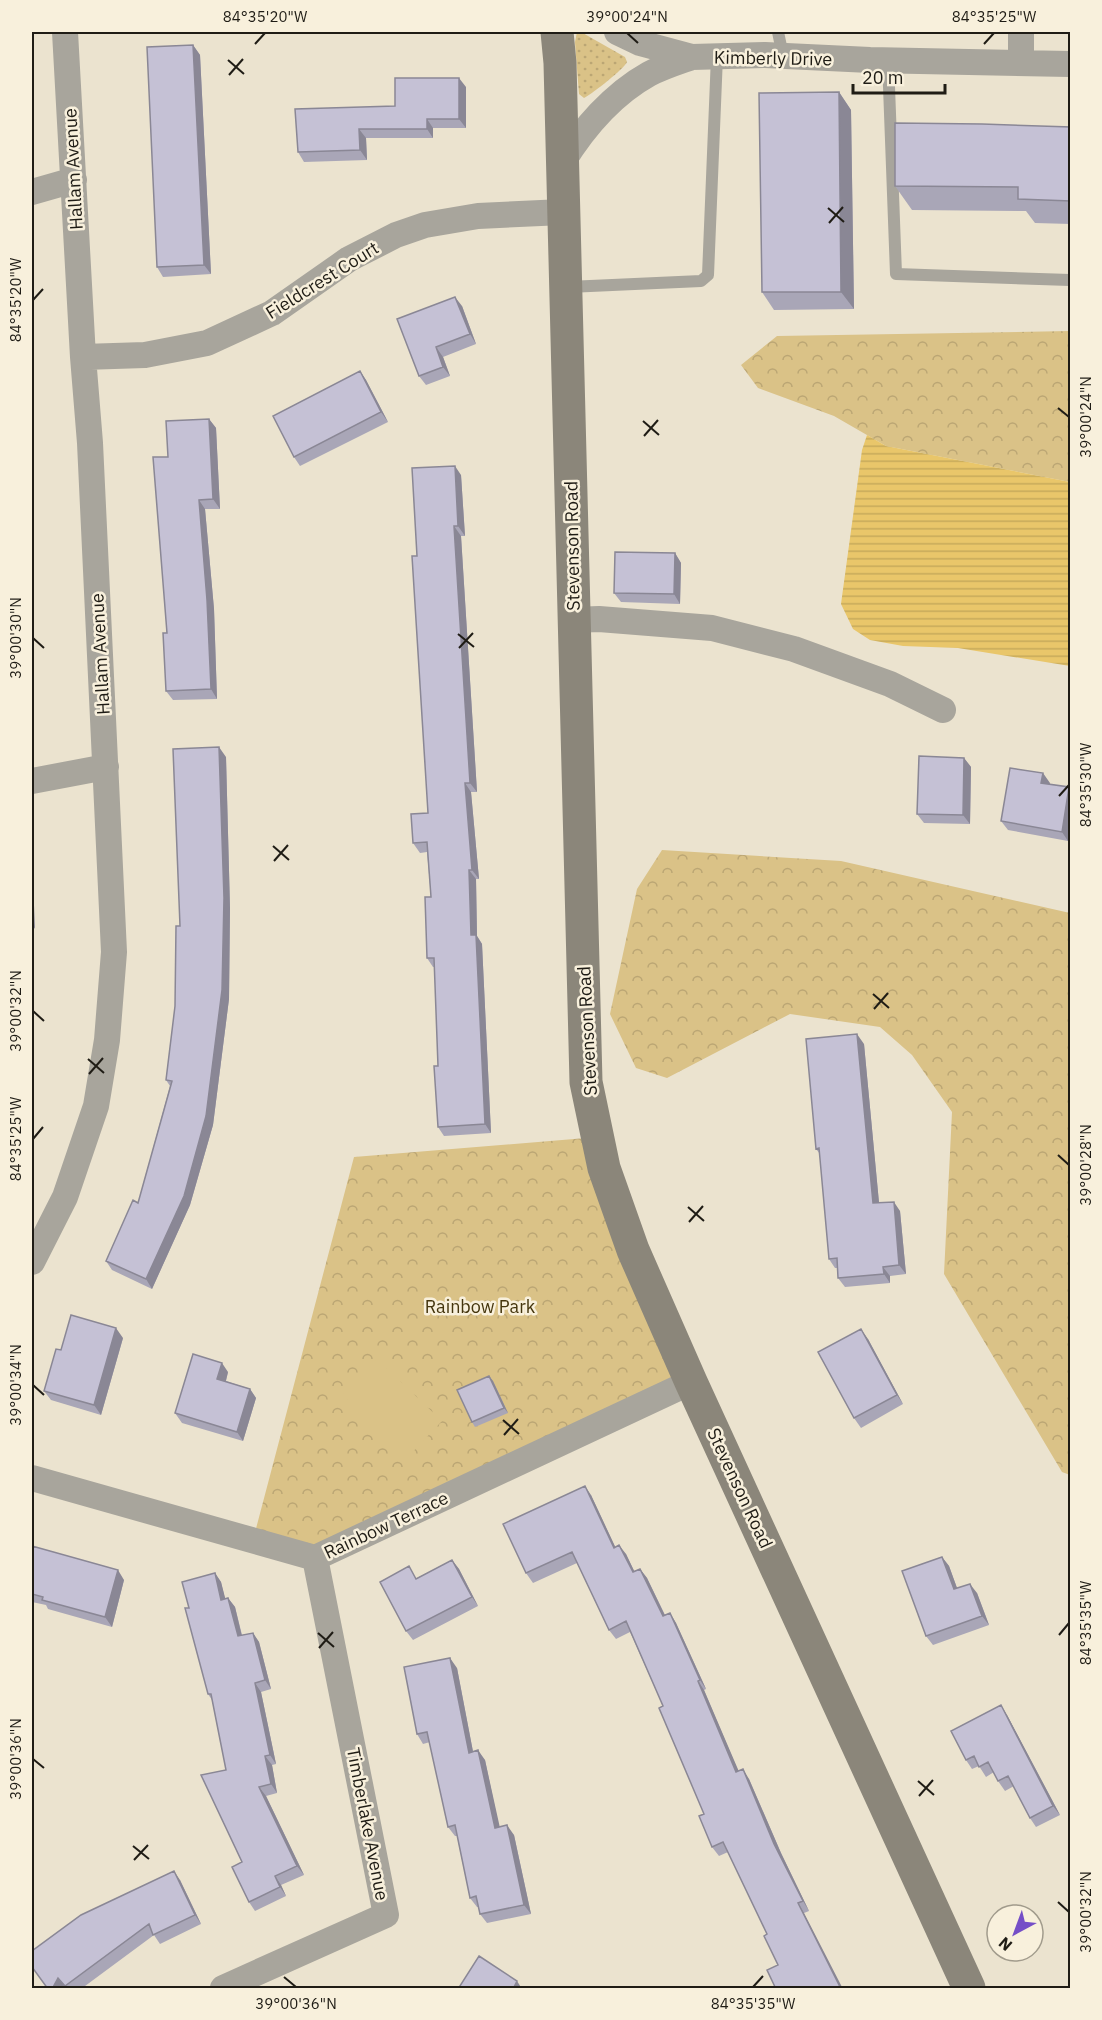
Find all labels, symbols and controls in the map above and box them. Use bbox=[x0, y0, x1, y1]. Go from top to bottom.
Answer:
text: 84°35'20"W bbox=[223, 7, 308, 26]
text: 39°00'24"N bbox=[586, 7, 668, 26]
text: 84°35'25"W bbox=[952, 7, 1037, 26]
street label: Kimberly Drive bbox=[714, 45, 832, 71]
scale bar bbox=[853, 57, 944, 95]
text: 20 m bbox=[862, 66, 904, 89]
street label: Hallam Avenue bbox=[58, 108, 88, 230]
street label: Fieldcrest Court bbox=[261, 236, 383, 324]
text: 84°35'20"W bbox=[6, 257, 25, 342]
text: 39°00'24"N bbox=[1076, 376, 1095, 458]
street label: Stevenson Road bbox=[559, 481, 585, 611]
street label: Hallam Avenue bbox=[85, 593, 115, 715]
text: 39°00'30"N bbox=[6, 597, 25, 679]
text: 84°35'30"W bbox=[1076, 742, 1095, 827]
street label: Stevenson Road bbox=[572, 966, 602, 1096]
text: 39°00'32"N bbox=[6, 970, 25, 1052]
text: 84°35'25"W bbox=[6, 1096, 25, 1181]
text: 39°00'28"N bbox=[1076, 1124, 1095, 1206]
park label: Rainbow Park bbox=[425, 1295, 536, 1318]
text: 39°00'34"N bbox=[6, 1344, 25, 1426]
street label: Stevenson Road bbox=[702, 1424, 778, 1552]
street label: Rainbow Terrace bbox=[320, 1486, 452, 1564]
text: 84°35'35"W bbox=[1076, 1580, 1095, 1665]
text: 39°00'36"N bbox=[6, 1718, 25, 1800]
street label: Timberlake Avenue bbox=[342, 1746, 394, 1903]
text: 39°00'32"N bbox=[1076, 1871, 1095, 1953]
north arrow bbox=[985, 1903, 1045, 1963]
text: N bbox=[994, 1933, 1016, 1956]
text: 39°00'36"N bbox=[255, 1994, 337, 2013]
text: 84°35'35"W bbox=[711, 1994, 796, 2013]

